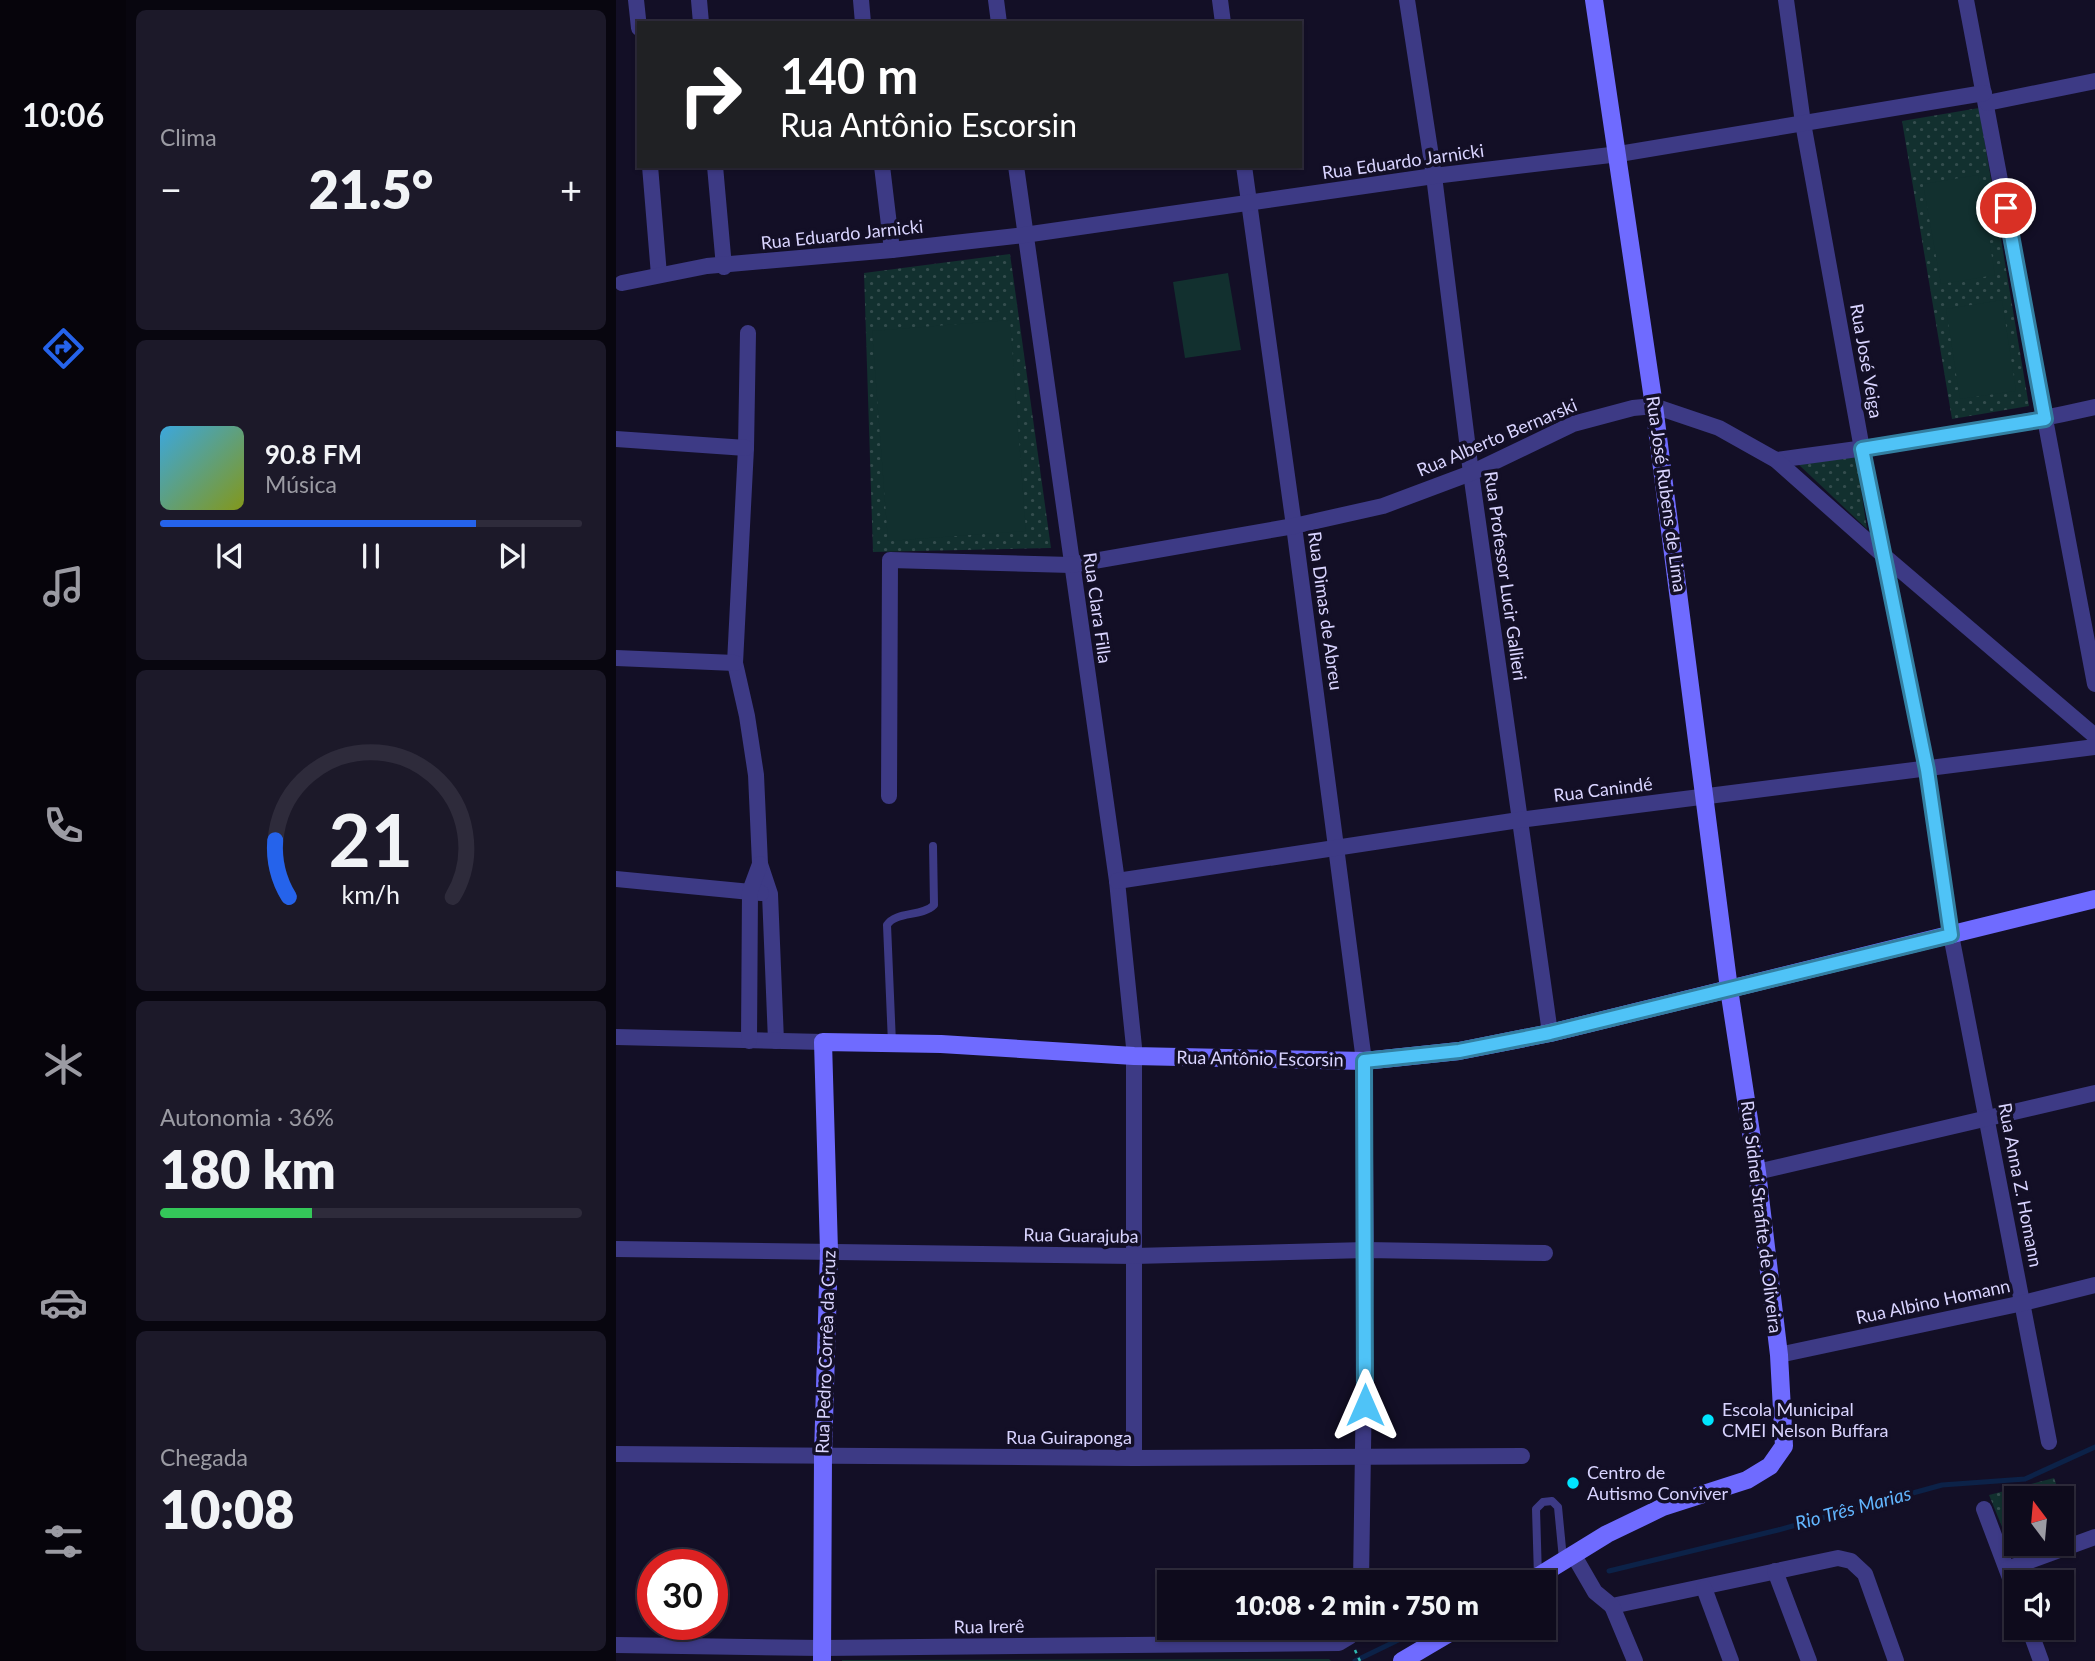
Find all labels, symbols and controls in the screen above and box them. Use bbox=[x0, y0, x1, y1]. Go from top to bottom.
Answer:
text: 140 m bbox=[780, 46, 918, 104]
icon: right bbox=[665, 49, 756, 140]
text: 10:06 bbox=[22, 95, 104, 134]
text: Rua Antônio Escorsin bbox=[780, 105, 1077, 144]
text: Clima bbox=[160, 123, 217, 151]
street label: Rua Eduardo Jarnicki bbox=[1320, 139, 1485, 183]
text: 21.5° bbox=[309, 158, 433, 220]
text: − bbox=[160, 166, 182, 212]
text: + bbox=[560, 166, 582, 212]
pin bbox=[1976, 178, 2036, 238]
icon: arrive bbox=[1987, 189, 2025, 227]
street label: Rua Eduardo Jarnicki bbox=[760, 215, 924, 253]
street label: Rua José Veiga bbox=[1846, 302, 1888, 420]
icon: directions bbox=[39, 324, 88, 373]
street label: Rua Alberto Bernarski bbox=[1413, 393, 1580, 481]
street label: Rua José Rubens de Lima bbox=[1642, 394, 1692, 593]
text: 90.8 FM bbox=[265, 438, 362, 470]
text: Música bbox=[265, 470, 337, 498]
street label: Rua Professor Lucir Gallieri bbox=[1480, 470, 1532, 682]
street label: Rua Dimas de Abreu bbox=[1304, 530, 1348, 692]
icon: previous bbox=[211, 537, 249, 575]
icon: pause bbox=[352, 537, 390, 575]
icon: next bbox=[493, 537, 531, 575]
street label: Rua Clara Filla bbox=[1079, 551, 1117, 665]
icon: music bbox=[39, 562, 88, 611]
street label: Rua Canindé bbox=[1552, 772, 1654, 806]
text: 21 bbox=[329, 795, 413, 883]
icon: phone bbox=[39, 801, 88, 850]
text: km/h bbox=[342, 878, 400, 908]
icon: climate bbox=[39, 1040, 88, 1089]
street label: Rua Antônio Escorsin bbox=[1176, 1046, 1344, 1070]
street label: Rua Sidnei Strafite de Oliveira bbox=[1737, 1099, 1787, 1334]
street label: Rua Anna Z. Homann bbox=[1994, 1101, 2048, 1269]
text: Autonomia · 36% bbox=[160, 1103, 334, 1131]
text: 180 km bbox=[160, 1138, 336, 1200]
street label: Rua Guarajuba bbox=[1023, 1223, 1139, 1247]
street label: Rua Pedro Corrêa da Cruz bbox=[810, 1250, 840, 1454]
street label: Rua Albino Homann bbox=[1854, 1274, 2012, 1328]
icon: car bbox=[39, 1278, 88, 1327]
position arrow bbox=[1328, 1368, 1402, 1442]
place label: Escola Municipal CMEI Nelson Buffara bbox=[1722, 1398, 1888, 1441]
marker: Escola Municipal CMEI Nelson Buffara bbox=[1700, 1412, 1716, 1428]
street label: Rua Guiraponga bbox=[1006, 1426, 1132, 1448]
text: Chegada bbox=[160, 1443, 248, 1471]
place label: Centro de Autismo Conviver bbox=[1587, 1461, 1729, 1504]
marker: Centro de Autismo Conviver bbox=[1565, 1475, 1581, 1491]
text: 10:08 bbox=[160, 1478, 294, 1540]
water label: Rio Três Marias bbox=[1792, 1481, 1914, 1534]
north arrow bbox=[2004, 1486, 2074, 1556]
map controls bbox=[2004, 1486, 2074, 1640]
icon: filters bbox=[39, 1517, 88, 1566]
speed limit sign: 30 bbox=[637, 1549, 728, 1640]
button: sound bbox=[2004, 1570, 2074, 1640]
text: 10:08 · 2 min · 750 m bbox=[1234, 1589, 1479, 1621]
street label: Rua Irerê bbox=[953, 1614, 1025, 1638]

